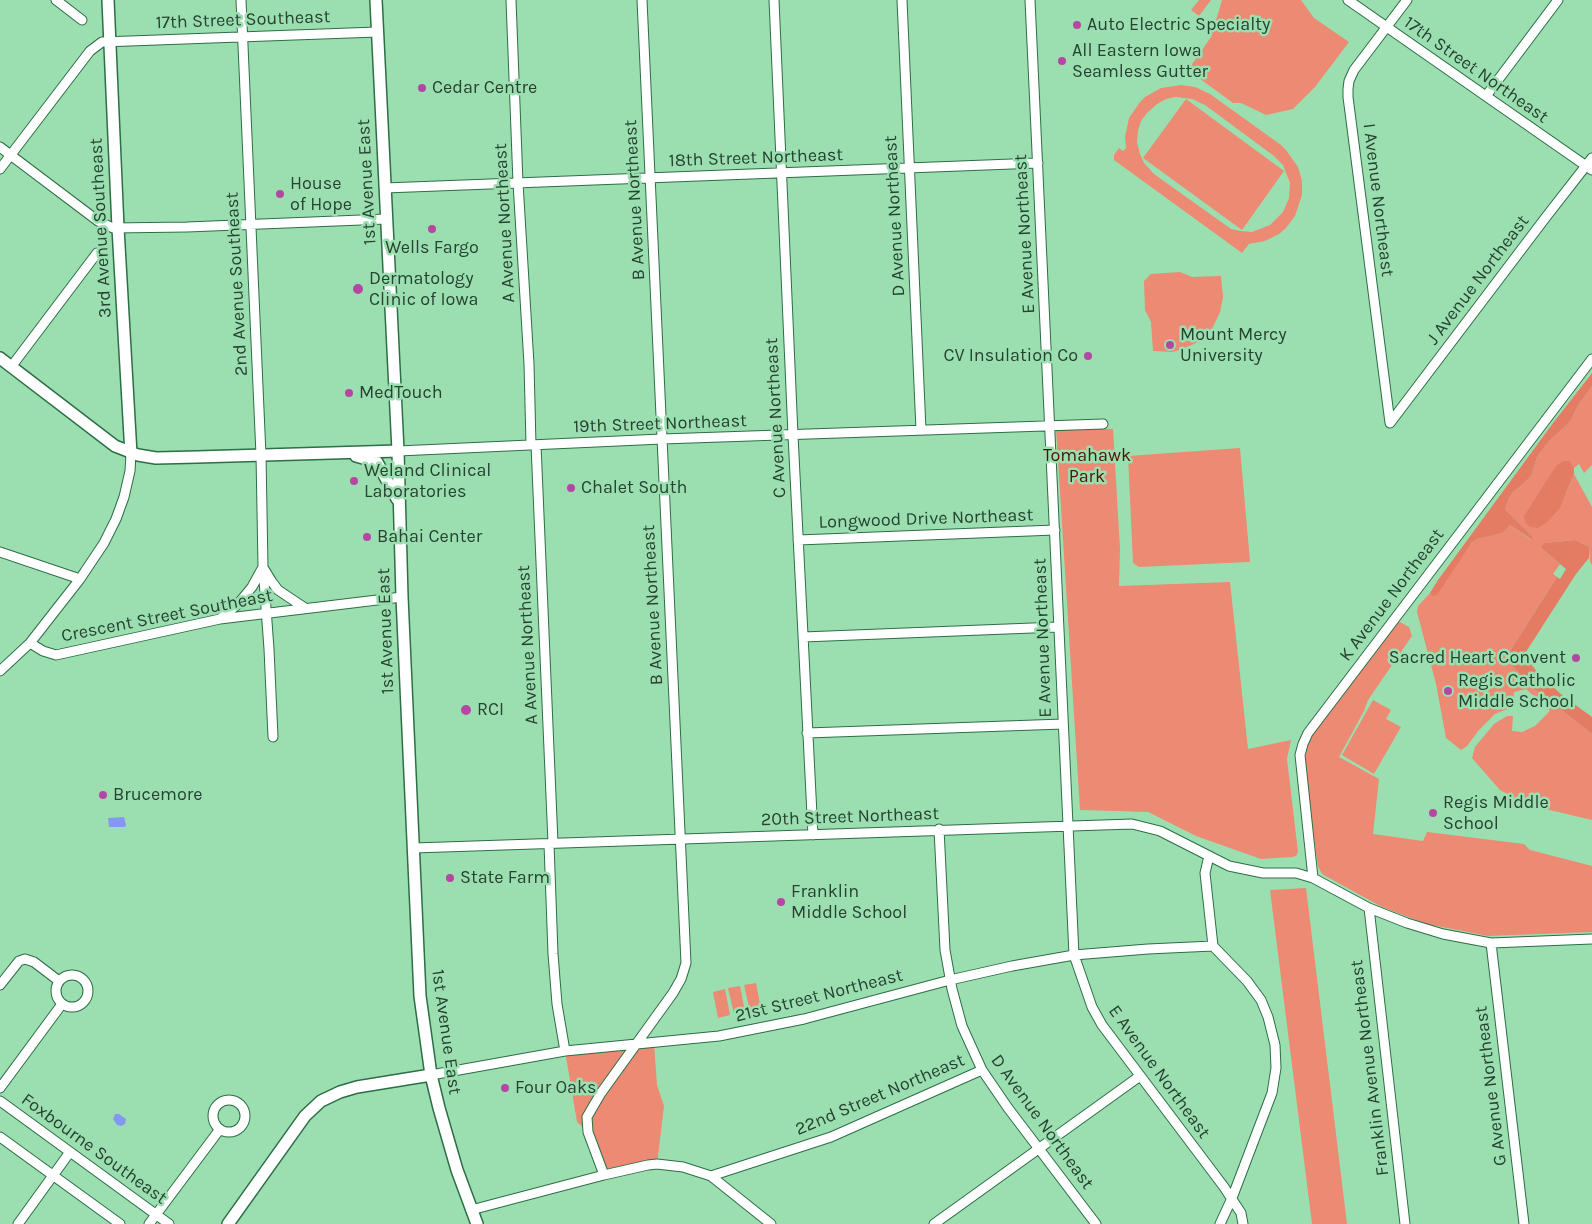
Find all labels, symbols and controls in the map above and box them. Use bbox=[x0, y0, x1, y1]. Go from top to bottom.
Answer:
street label: 17th Street Southeast bbox=[155, 6, 331, 34]
street label: 17th Street Northeast bbox=[1399, 12, 1553, 128]
place label: Auto Electric Specialty bbox=[1087, 14, 1270, 36]
marker: Auto Electric Specialty bbox=[1071, 19, 1083, 31]
place label: All Eastern Iowa Seamless Gutter bbox=[1072, 40, 1208, 82]
marker: All Eastern Iowa Seamless Gutter bbox=[1056, 55, 1068, 67]
place label: Cedar Centre bbox=[432, 77, 537, 99]
marker: Cedar Centre bbox=[416, 82, 428, 94]
street label: 1st Avenue East bbox=[353, 118, 381, 246]
street label: B Avenue Northeast bbox=[620, 119, 650, 281]
street label: I Avenue Northeast bbox=[1358, 122, 1398, 278]
street label: D Avenue Northeast bbox=[880, 135, 910, 297]
street label: 3rd Avenue Southeast bbox=[85, 137, 117, 319]
street label: A Avenue Northeast bbox=[490, 143, 520, 303]
street label: 18th Street Northeast bbox=[669, 144, 843, 172]
street label: E Avenue Northeast bbox=[1010, 154, 1040, 314]
place label: House of Hope bbox=[290, 173, 352, 215]
marker: House of Hope bbox=[274, 188, 286, 200]
street label: 2nd Avenue Southeast bbox=[221, 191, 253, 377]
street label: J Avenue Northeast bbox=[1422, 211, 1534, 349]
marker: Wells Fargo bbox=[426, 223, 438, 235]
place label: Wells Fargo bbox=[385, 237, 479, 259]
place label: Dermatology Clinic of Iowa bbox=[369, 268, 478, 310]
marker: Dermatology Clinic of Iowa bbox=[351, 282, 365, 296]
place label: Mount Mercy University bbox=[1180, 324, 1287, 366]
street label: C Avenue Northeast bbox=[761, 337, 791, 499]
marker: Mount Mercy University bbox=[1164, 339, 1176, 351]
place label: CV Insulation Co bbox=[943, 345, 1078, 367]
marker: CV Insulation Co bbox=[1082, 350, 1094, 362]
place label: MedTouch bbox=[359, 382, 443, 404]
marker: MedTouch bbox=[343, 387, 355, 399]
street label: 19th Street Northeast bbox=[573, 410, 747, 438]
park label: Tomahawk Park bbox=[1043, 445, 1131, 488]
place label: Weland Clinical Laboratories bbox=[364, 460, 491, 502]
marker: Weland Clinical Laboratories bbox=[348, 475, 360, 487]
place label: Chalet South bbox=[581, 477, 687, 499]
marker: Chalet South bbox=[565, 482, 577, 494]
street label: Longwood Drive Northeast bbox=[818, 504, 1034, 534]
street label: B Avenue Northeast bbox=[638, 524, 668, 686]
street label: K Avenue Northeast bbox=[1335, 524, 1449, 666]
place label: Bahai Center bbox=[377, 526, 482, 548]
marker: Bahai Center bbox=[361, 531, 373, 543]
street label: E Avenue Northeast bbox=[1029, 558, 1057, 718]
street label: A Avenue Northeast bbox=[513, 565, 543, 725]
street label: 1st Avenue East bbox=[373, 568, 399, 694]
street label: Crescent Street Southeast bbox=[59, 585, 275, 647]
place label: Sacred Heart Convent bbox=[1389, 647, 1566, 669]
marker: Sacred Heart Convent bbox=[1570, 652, 1582, 664]
place label: Regis Catholic Middle School bbox=[1458, 670, 1576, 712]
marker: Regis Catholic Middle School bbox=[1442, 685, 1454, 697]
place label: RCI bbox=[477, 699, 504, 721]
marker: RCI bbox=[459, 703, 473, 717]
place label: Brucemore bbox=[113, 784, 203, 806]
marker: Brucemore bbox=[97, 789, 109, 801]
place label: Regis Middle School bbox=[1443, 792, 1549, 834]
street label: 20th Street Northeast bbox=[760, 803, 940, 831]
marker: Regis Middle School bbox=[1427, 807, 1439, 819]
place label: State Farm bbox=[460, 867, 550, 889]
marker: State Farm bbox=[444, 872, 456, 884]
place label: Franklin Middle School bbox=[791, 881, 907, 924]
marker: Franklin Middle School bbox=[775, 896, 787, 908]
street label: Franklin Avenue Northeast bbox=[1346, 959, 1394, 1177]
street label: 21st Street Northeast bbox=[733, 965, 905, 1027]
street label: 1st Avenue East bbox=[427, 968, 465, 1096]
street label: E Avenue Northeast bbox=[1103, 1001, 1215, 1143]
street label: G Avenue Northeast bbox=[1470, 1005, 1512, 1167]
street label: 22nd Street Northeast bbox=[792, 1049, 968, 1141]
street label: D Avenue Northeast bbox=[986, 1050, 1098, 1194]
place label: Four Oaks bbox=[515, 1077, 597, 1099]
marker: Four Oaks bbox=[499, 1082, 511, 1094]
street label: Foxbourne Southeast bbox=[17, 1089, 171, 1209]

